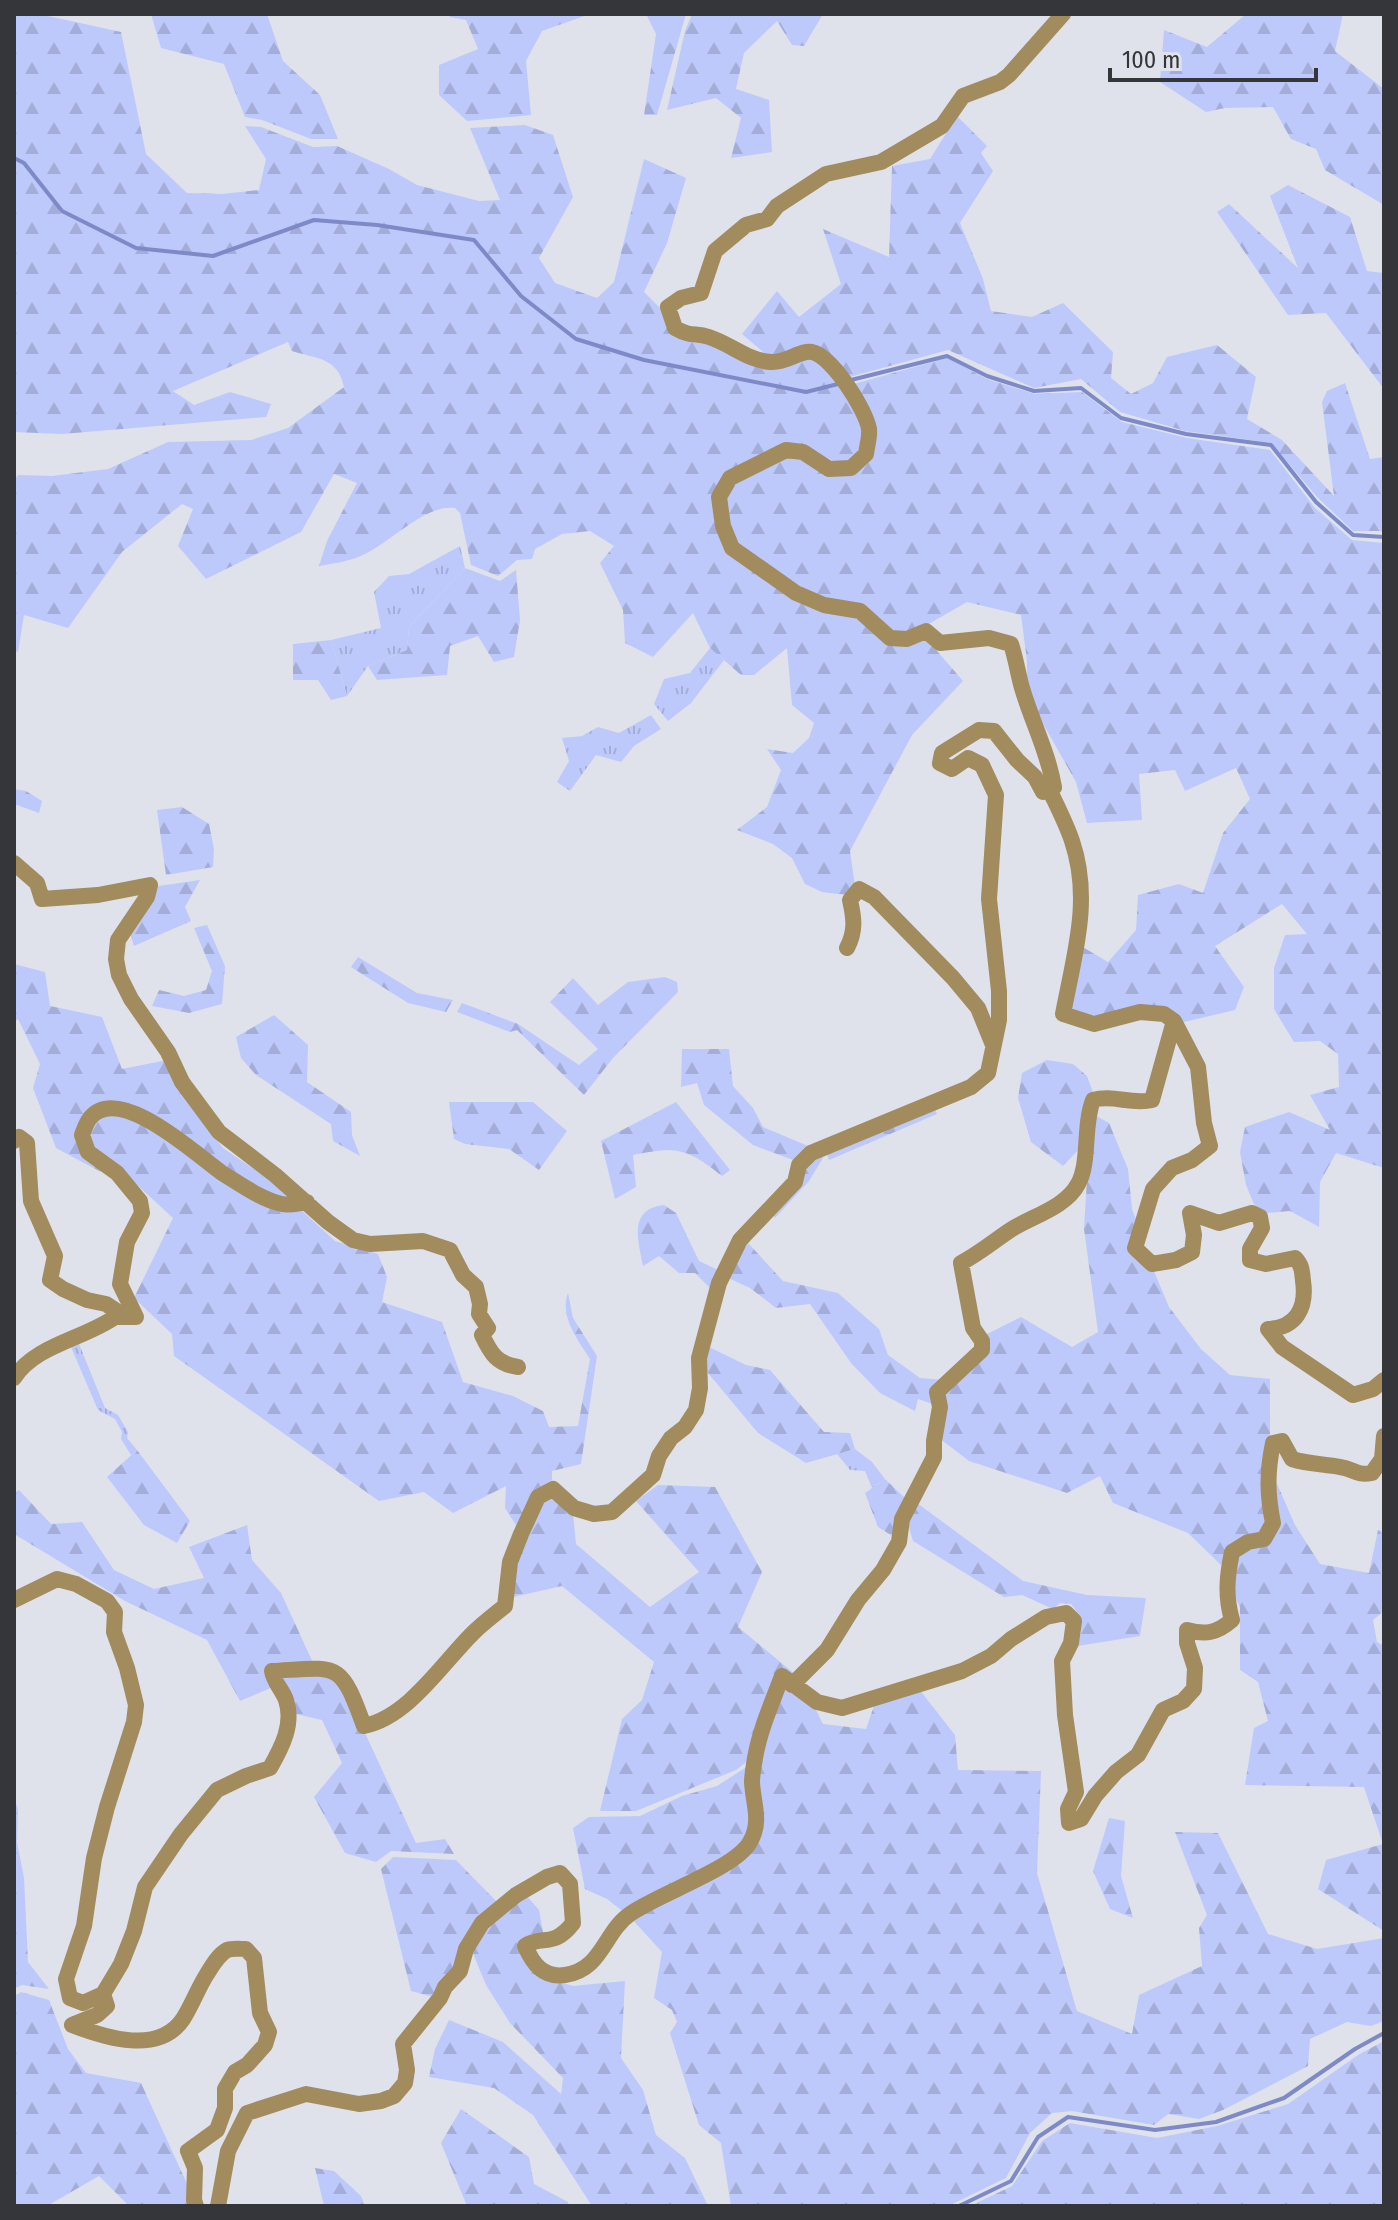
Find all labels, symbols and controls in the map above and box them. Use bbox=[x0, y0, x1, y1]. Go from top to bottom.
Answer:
scale bar bbox=[1110, 32, 1316, 82]
text: 100 m bbox=[1122, 46, 1180, 74]

